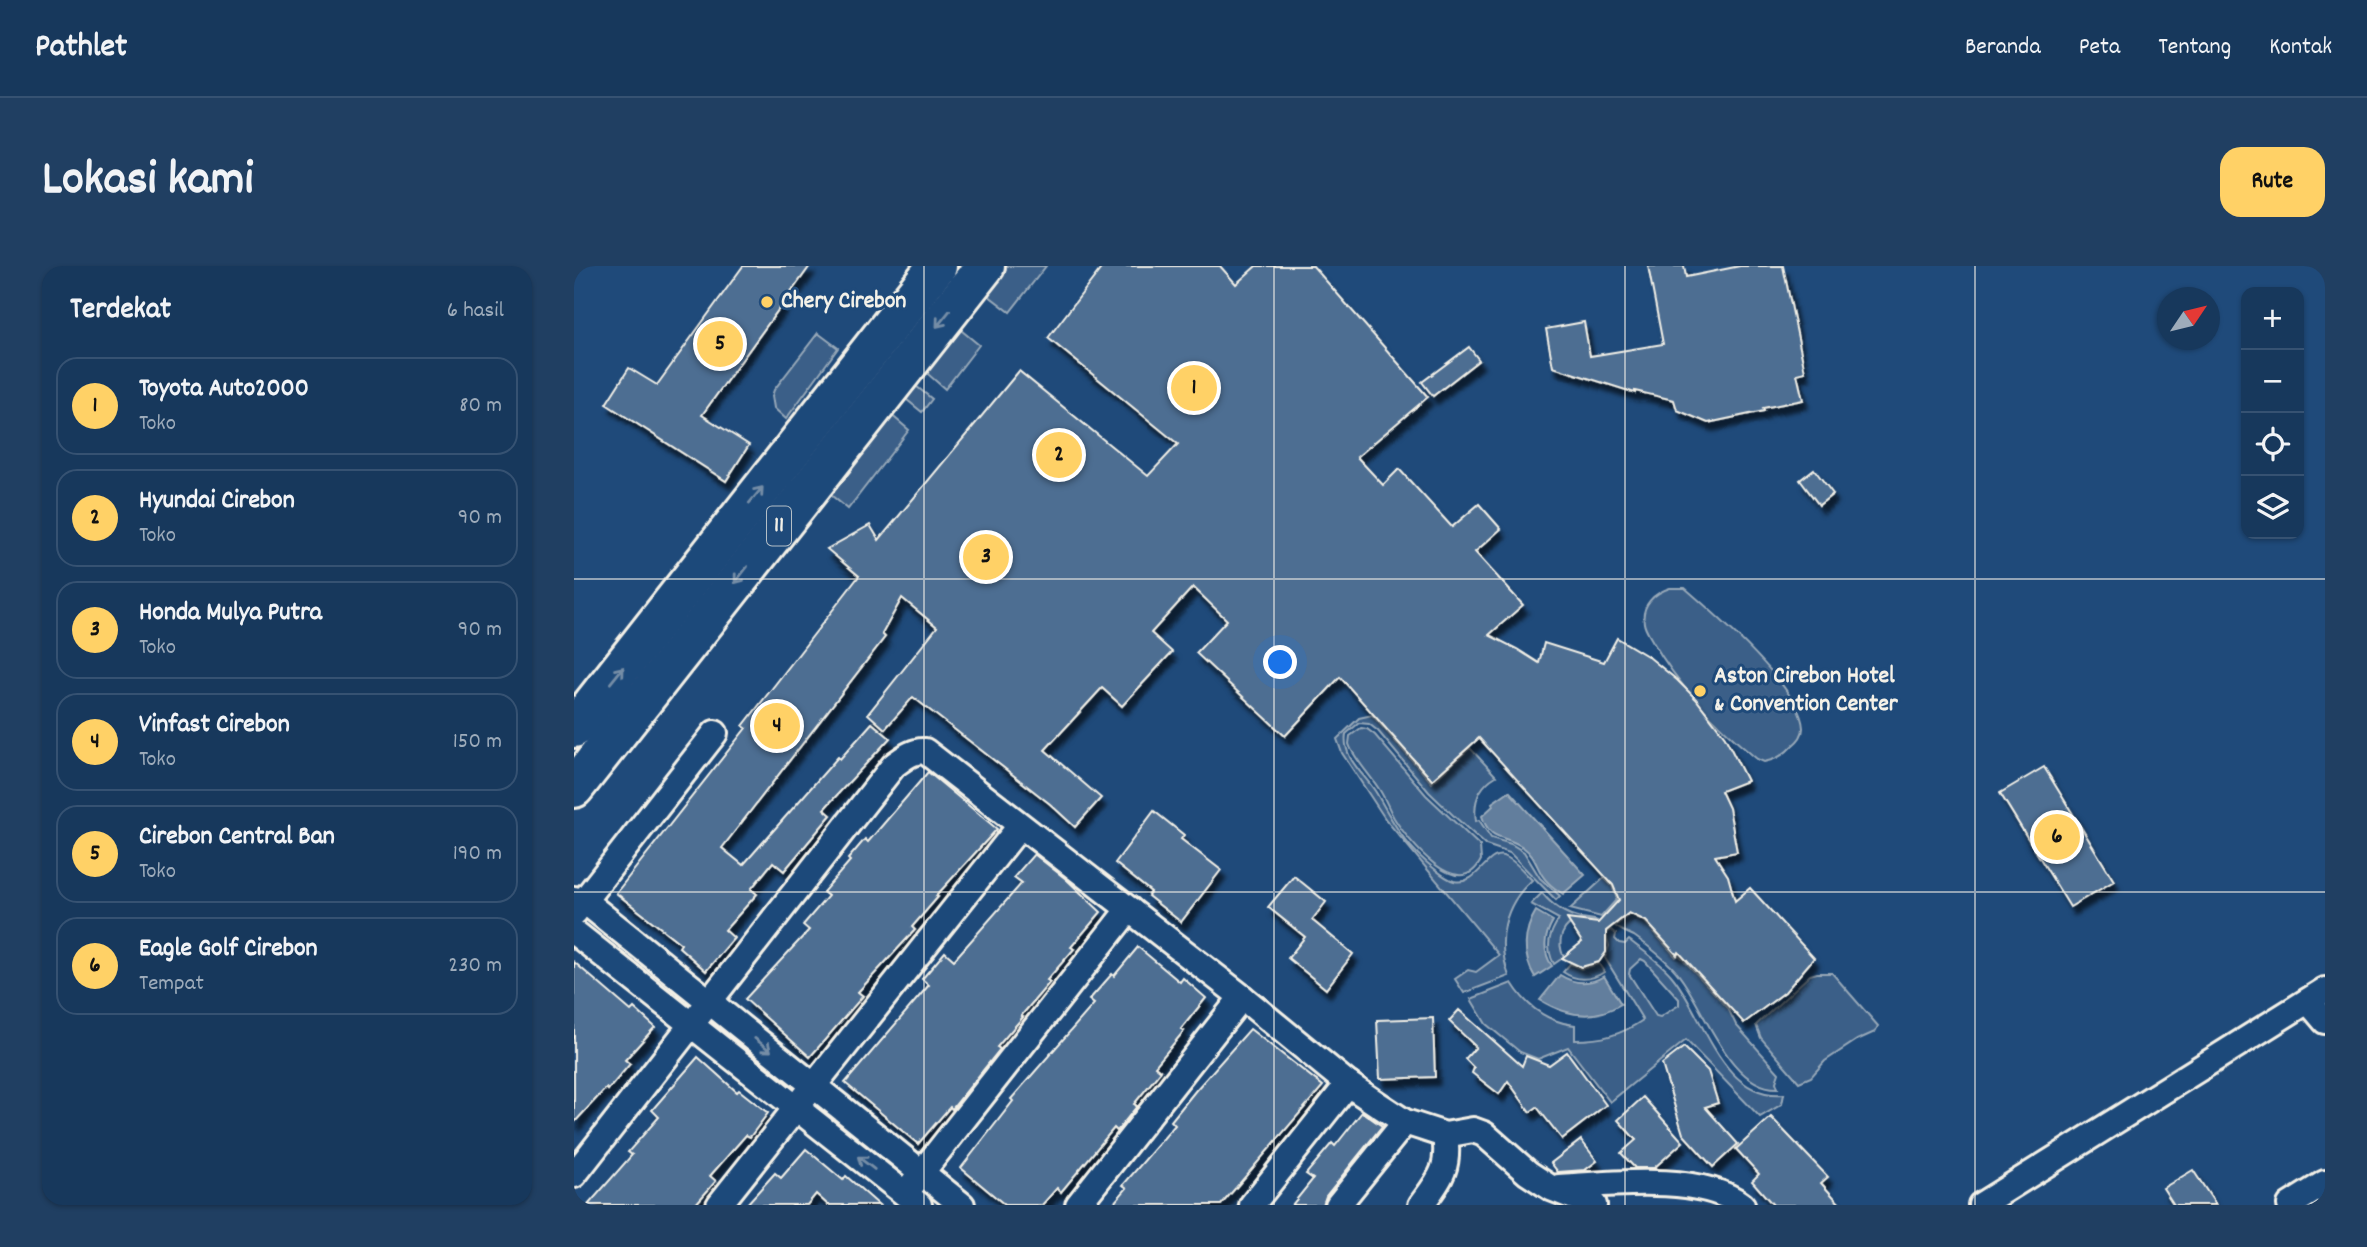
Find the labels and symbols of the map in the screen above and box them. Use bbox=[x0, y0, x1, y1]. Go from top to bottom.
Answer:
place label: Chery Cirebon bbox=[781, 285, 906, 319]
north arrow bbox=[2157, 287, 2220, 350]
marker: Chery Cirebon bbox=[759, 294, 775, 310]
one-way arrow bbox=[935, 310, 950, 328]
pin: 5 bbox=[697, 318, 743, 370]
pin: 1 bbox=[1171, 362, 1217, 414]
pin: 2 bbox=[1036, 429, 1082, 481]
one-way arrow bbox=[749, 487, 764, 505]
road number: 11 bbox=[767, 507, 791, 546]
pin: 3 bbox=[963, 531, 1009, 583]
one-way arrow bbox=[734, 565, 749, 583]
your location bbox=[1263, 645, 1297, 679]
place label: Aston Cirebon Hotel & Convention Center bbox=[1714, 660, 1899, 722]
one-way arrow bbox=[609, 666, 624, 684]
marker: Aston Cirebon Hotel & Convention Center bbox=[1692, 683, 1708, 699]
pin: 4 bbox=[754, 700, 800, 752]
pin: 6 bbox=[2034, 811, 2080, 863]
one-way arrow bbox=[753, 1037, 771, 1053]
one-way arrow bbox=[857, 1155, 875, 1170]

